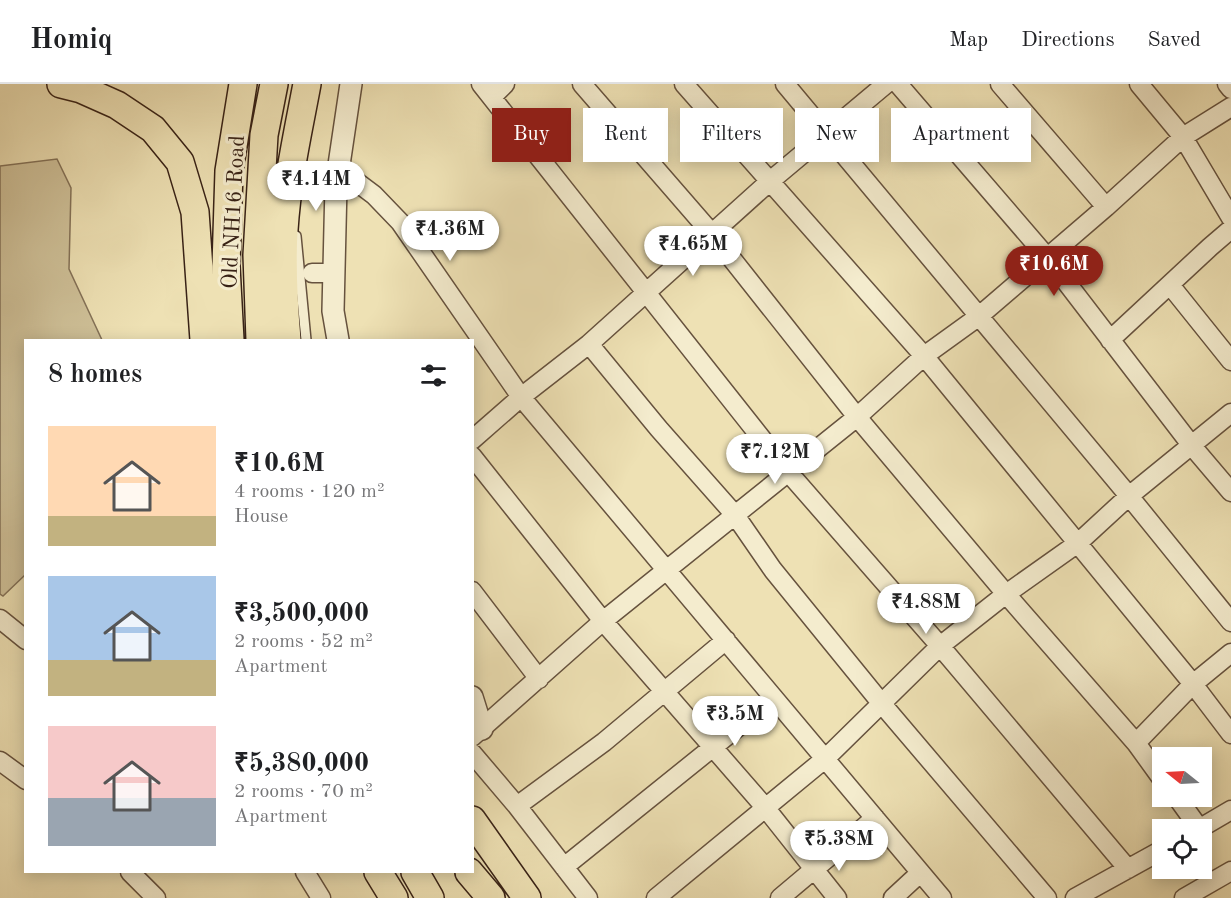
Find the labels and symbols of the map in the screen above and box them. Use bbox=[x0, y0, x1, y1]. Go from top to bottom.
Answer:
street label: Old NH16 Road bbox=[219, 135, 249, 290]
pin: ₹4.14M bbox=[267, 161, 365, 212]
pin: ₹4.36M bbox=[401, 211, 499, 262]
pin: ₹4.65M bbox=[644, 226, 742, 277]
pin: ₹10.6M bbox=[1005, 246, 1103, 297]
pin: ₹7.12M bbox=[726, 434, 824, 485]
pin: ₹4.88M bbox=[877, 584, 975, 635]
pin: ₹3.5M bbox=[693, 696, 777, 747]
north arrow bbox=[1152, 747, 1212, 807]
pin: ₹5.38M bbox=[790, 821, 888, 872]

